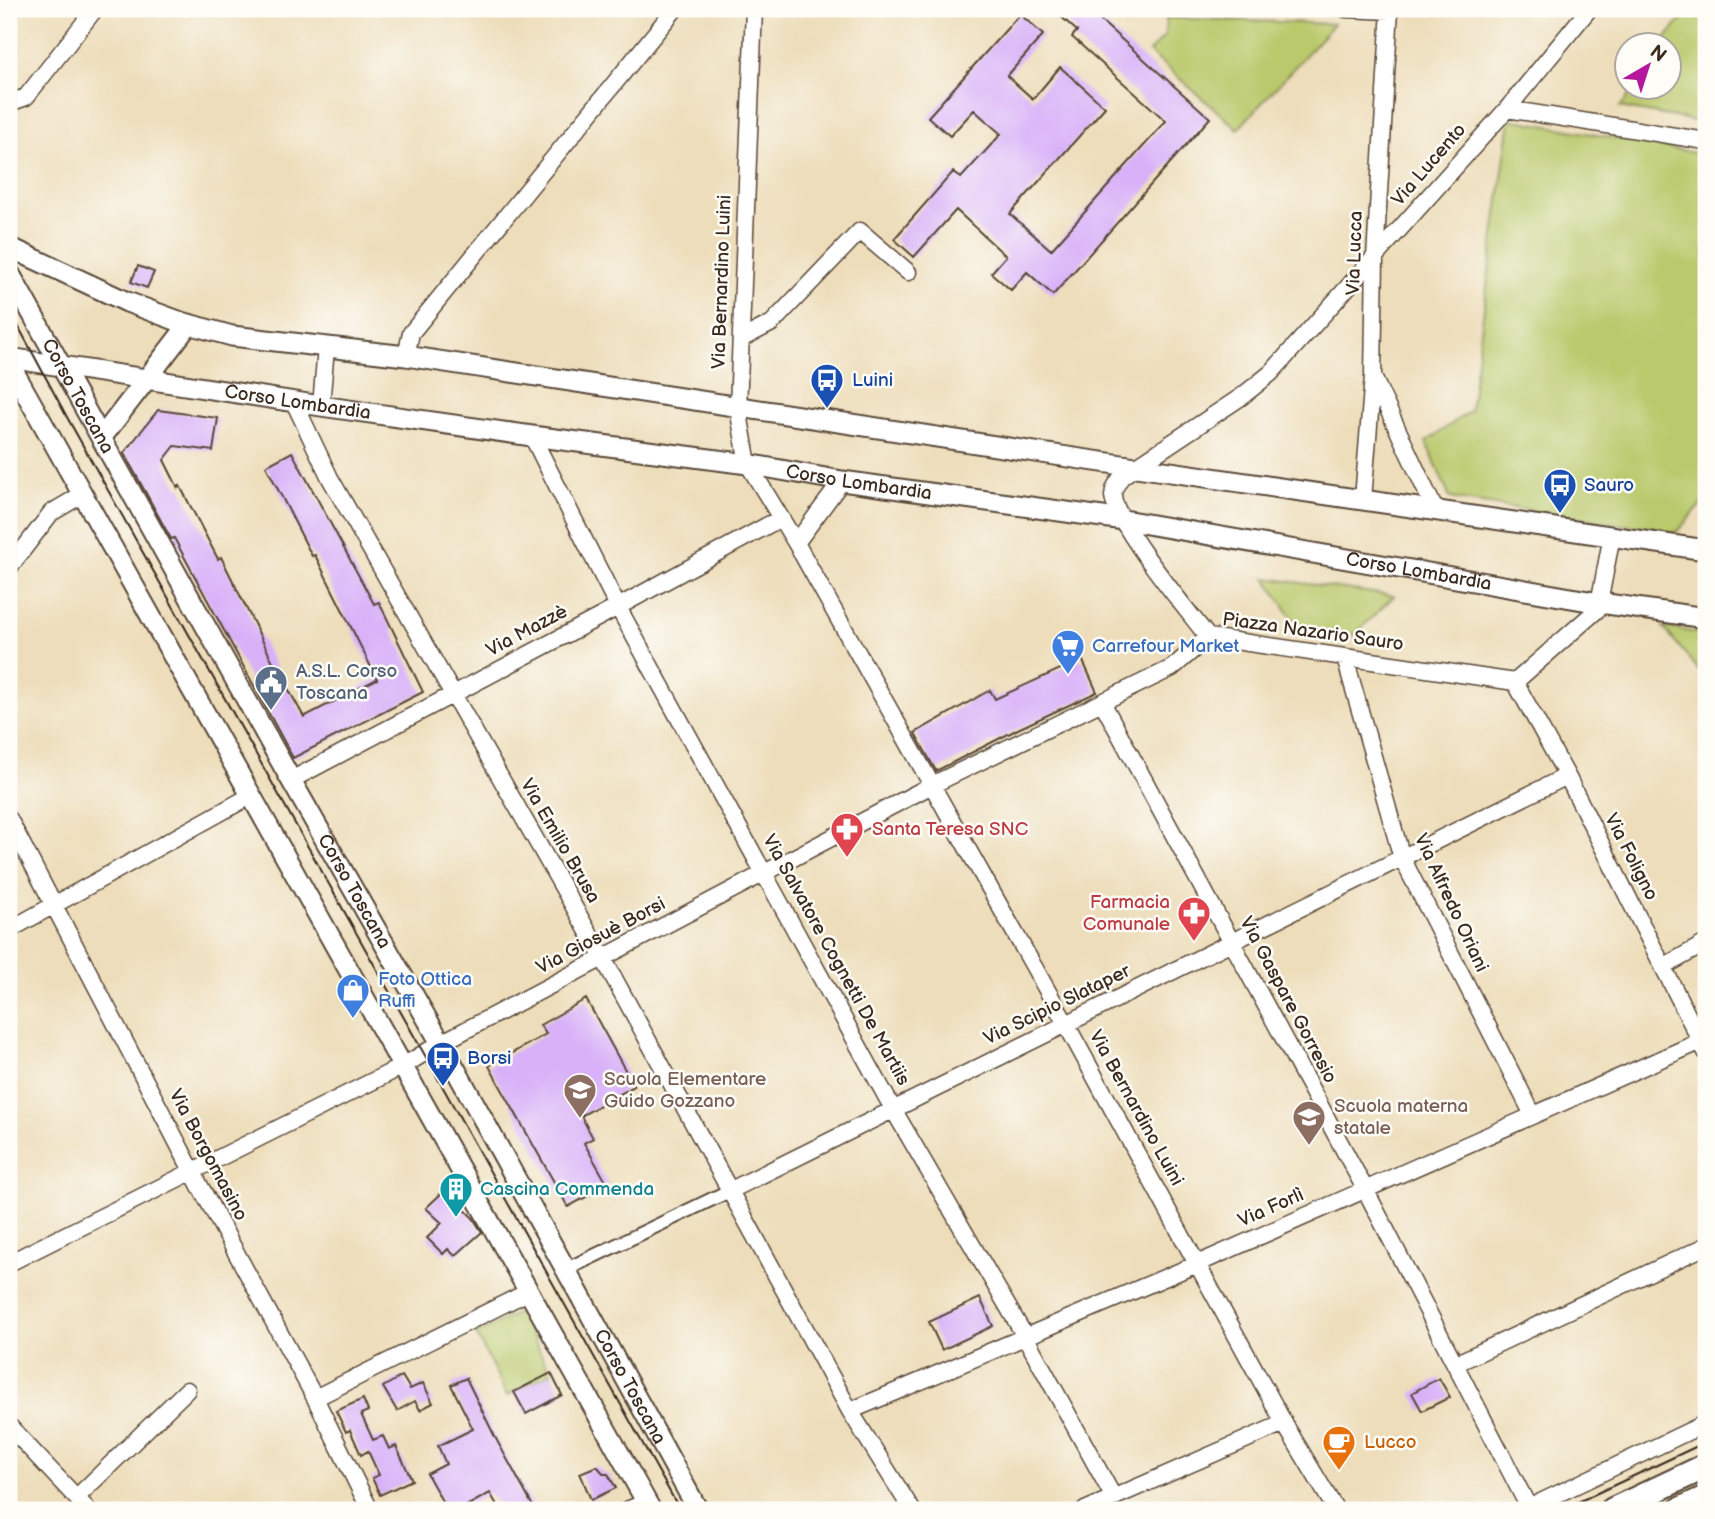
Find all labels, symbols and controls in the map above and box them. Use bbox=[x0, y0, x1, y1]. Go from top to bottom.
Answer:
north arrow bbox=[1614, 32, 1684, 102]
text: N bbox=[1645, 41, 1671, 67]
street label: Via Lucento bbox=[1387, 119, 1471, 211]
street label: Via Bernardino Luini bbox=[707, 195, 737, 369]
street label: Via Lucca bbox=[1342, 210, 1368, 296]
street label: Corso Toscana bbox=[37, 335, 119, 458]
bus stop icon: Luini bbox=[808, 361, 846, 410]
place label: Luini bbox=[852, 369, 893, 392]
street label: Corso Lombardia bbox=[223, 380, 372, 424]
street label: Corso Lombardia bbox=[784, 460, 933, 505]
bus stop icon: Sauro bbox=[1541, 466, 1579, 515]
place label: Sauro bbox=[1584, 474, 1634, 497]
street label: Corso Lombardia bbox=[1344, 547, 1493, 595]
street label: Via Mazzè bbox=[482, 600, 572, 662]
street label: Piazza Nazario Sauro bbox=[1221, 608, 1405, 656]
supermarket icon: Carrefour Market bbox=[1049, 627, 1087, 676]
place label: Carrefour Market bbox=[1092, 635, 1239, 658]
place label: A.S.L. Corso Toscana bbox=[296, 660, 397, 705]
public building icon: A.S.L. Corso Toscana bbox=[252, 663, 290, 712]
street label: Via Emilio Brusa bbox=[515, 775, 605, 907]
pharmacy icon: Santa Teresa SNC bbox=[828, 810, 866, 859]
street label: Via Foligno bbox=[1599, 810, 1663, 904]
place label: Santa Teresa SNC bbox=[872, 818, 1028, 841]
street label: Corso Toscana bbox=[313, 830, 396, 952]
street label: Via Salvatore Cognetti De Martiis bbox=[757, 830, 915, 1090]
street label: Via Alfredo Oriani bbox=[1409, 830, 1493, 976]
place label: Farmacia Comunale bbox=[1083, 891, 1170, 936]
street label: Via Giosuè Borsi bbox=[533, 892, 669, 980]
pharmacy icon: Farmacia Comunale bbox=[1175, 894, 1213, 943]
street label: Via Gaspare Gorresio bbox=[1234, 913, 1342, 1087]
street label: Via Scipio Slataper bbox=[980, 959, 1135, 1050]
place label: Foto Ottica Ruffi bbox=[378, 968, 472, 1013]
shop icon: Foto Ottica Ruffi bbox=[334, 971, 372, 1020]
street label: Via Bernardino Luini bbox=[1084, 1026, 1188, 1190]
bus stop icon: Borsi bbox=[424, 1039, 462, 1088]
place label: Borsi bbox=[467, 1047, 512, 1070]
place label: Scuola Elementare Guido Gozzano bbox=[604, 1068, 766, 1113]
school or university icon: Scuola Elementare Guido Gozzano bbox=[561, 1071, 599, 1120]
street label: Via Borgomasino bbox=[164, 1085, 252, 1225]
place label: Scuola materna statale bbox=[1334, 1095, 1468, 1140]
school or university icon: Scuola materna statale bbox=[1290, 1098, 1328, 1147]
building icon: Cascina Commenda bbox=[437, 1170, 475, 1219]
place label: Cascina Commenda bbox=[480, 1178, 654, 1201]
street label: Via Forlì bbox=[1235, 1183, 1307, 1233]
street label: Corso Toscana bbox=[589, 1325, 671, 1448]
cafe icon: Lucco bbox=[1320, 1423, 1358, 1472]
place label: Lucco bbox=[1364, 1431, 1417, 1454]

